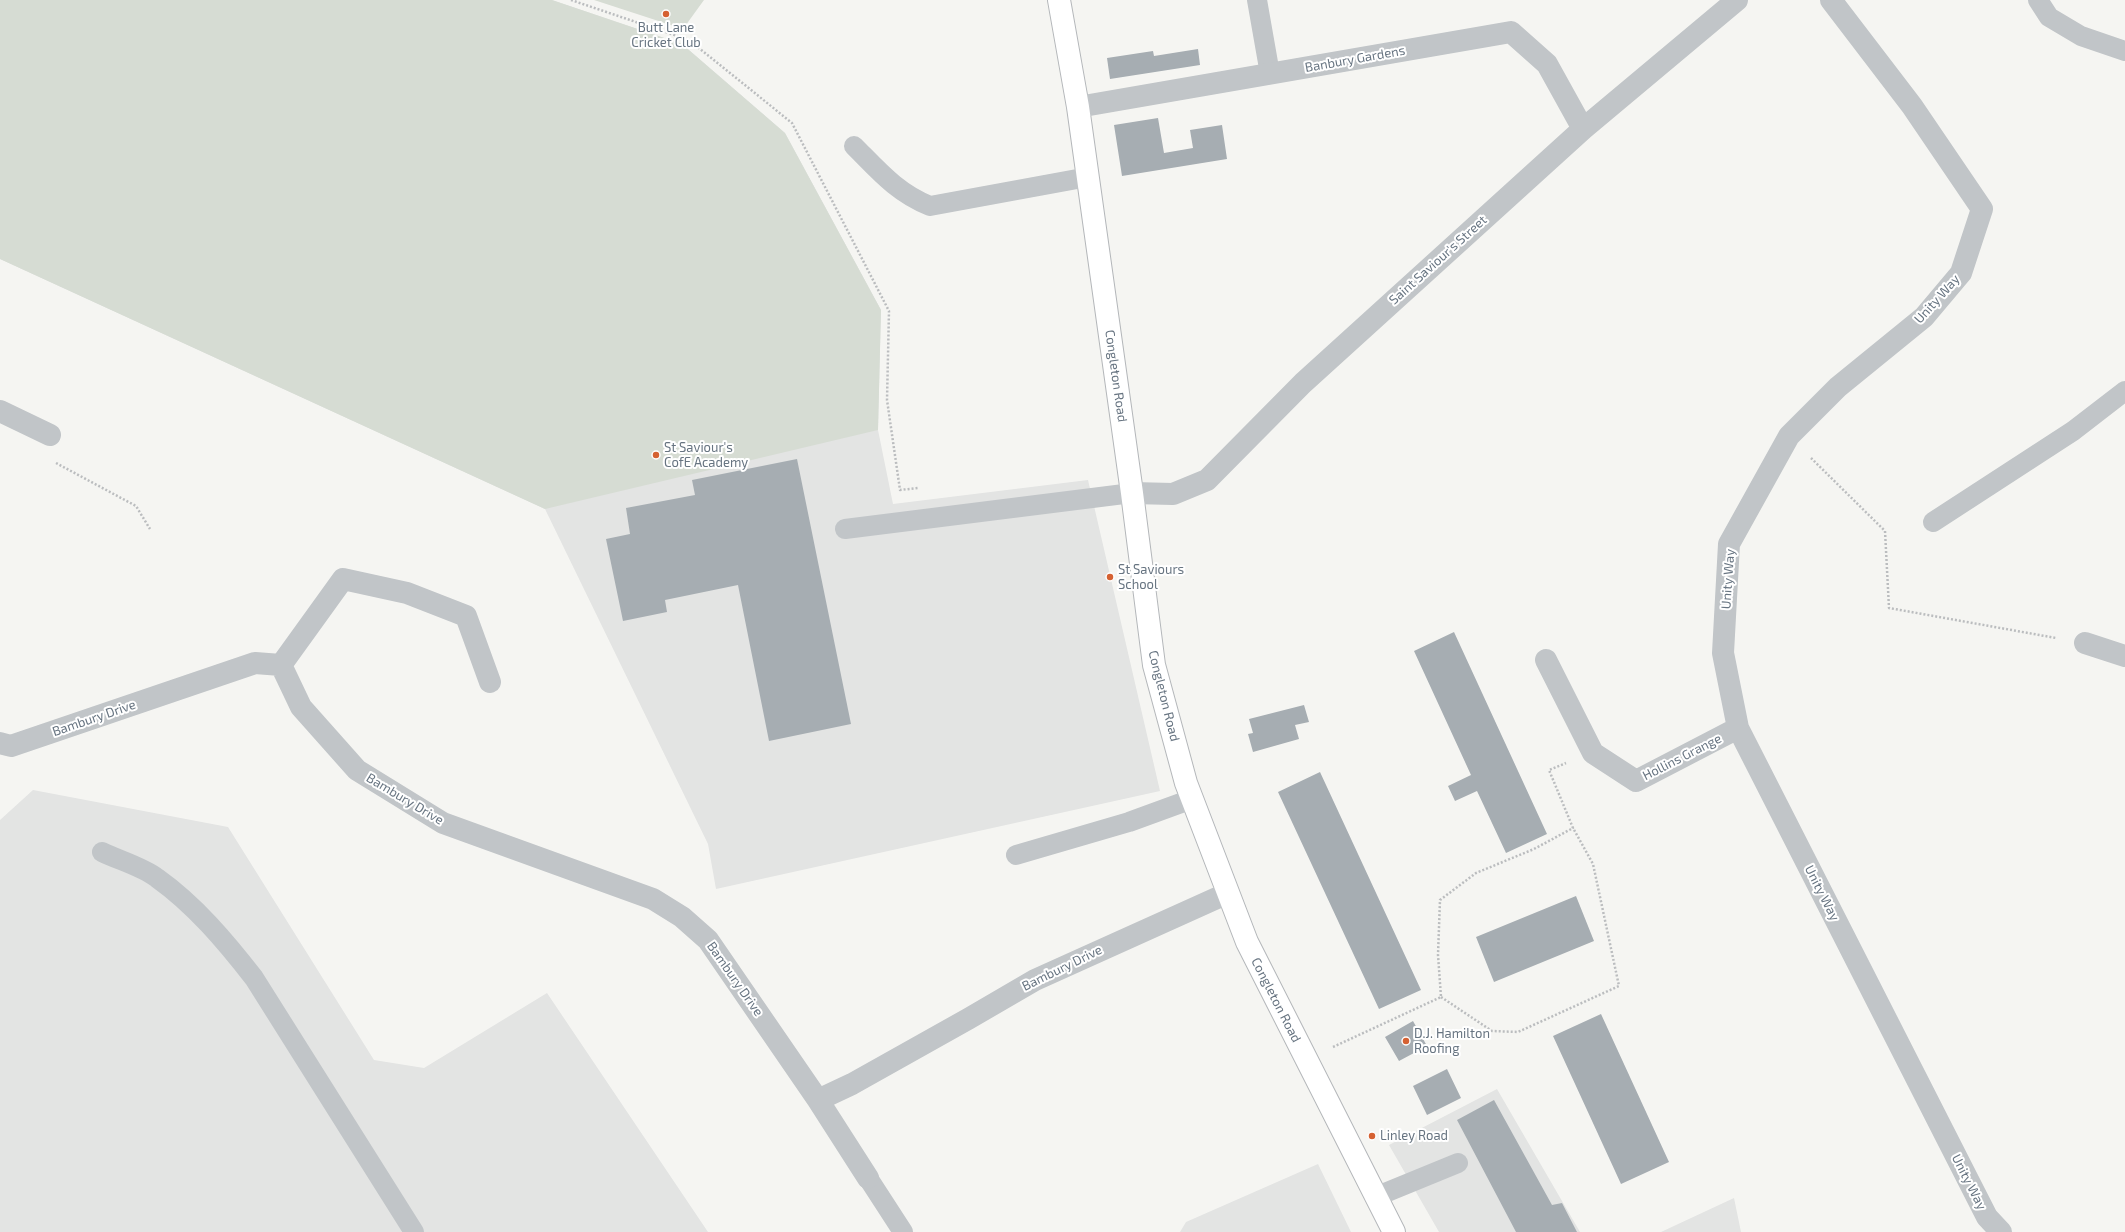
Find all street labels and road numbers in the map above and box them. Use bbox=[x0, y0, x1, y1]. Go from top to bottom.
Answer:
street label: Banbury Gardens bbox=[1304, 43, 1406, 75]
street label: Saint Saviour's Street bbox=[1386, 212, 1490, 308]
street label: Unity Way bbox=[1911, 271, 1963, 327]
street label: Congleton Road bbox=[1102, 329, 1130, 423]
street label: Unity Way bbox=[1718, 548, 1738, 610]
street label: Congleton Road bbox=[1145, 649, 1183, 743]
street label: Bambury Drive bbox=[50, 696, 138, 740]
street label: Hollins Grange bbox=[1640, 730, 1724, 784]
street label: Bambury Drive bbox=[364, 770, 446, 828]
street label: Unity Way bbox=[1801, 863, 1843, 923]
street label: Bambury Drive bbox=[704, 939, 766, 1019]
street label: Bambury Drive bbox=[1019, 942, 1105, 994]
street label: Congleton Road bbox=[1248, 955, 1304, 1045]
street label: Unity Way bbox=[1948, 1152, 1990, 1212]

